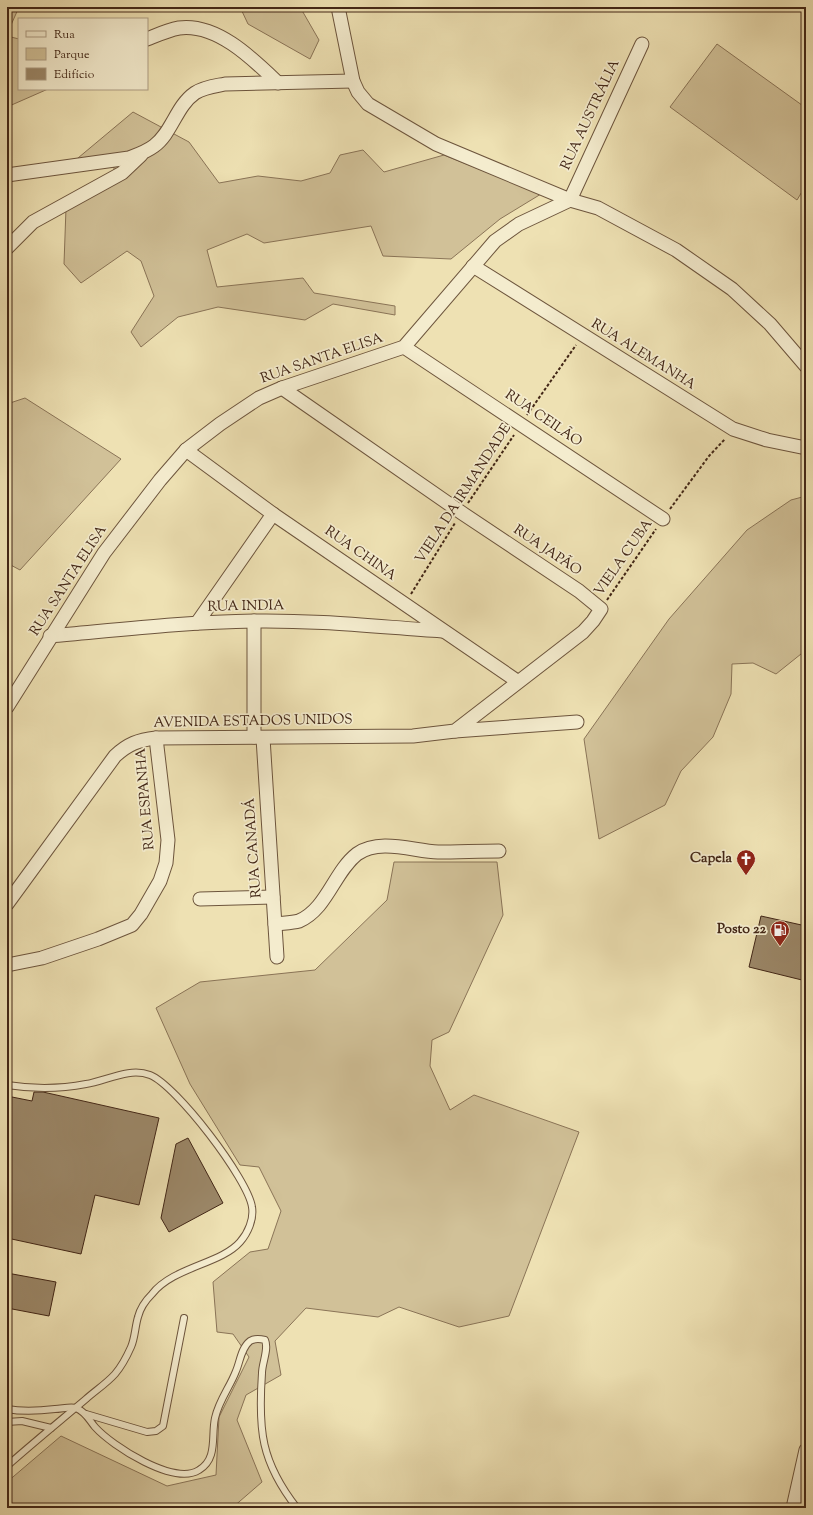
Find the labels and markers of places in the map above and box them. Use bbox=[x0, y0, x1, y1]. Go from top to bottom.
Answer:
church icon: Capela bbox=[735, 848, 757, 876]
place label: Capela bbox=[690, 849, 733, 869]
fuel station icon: Posto 22 bbox=[769, 919, 791, 947]
place label: Posto 22 bbox=[717, 920, 766, 940]

